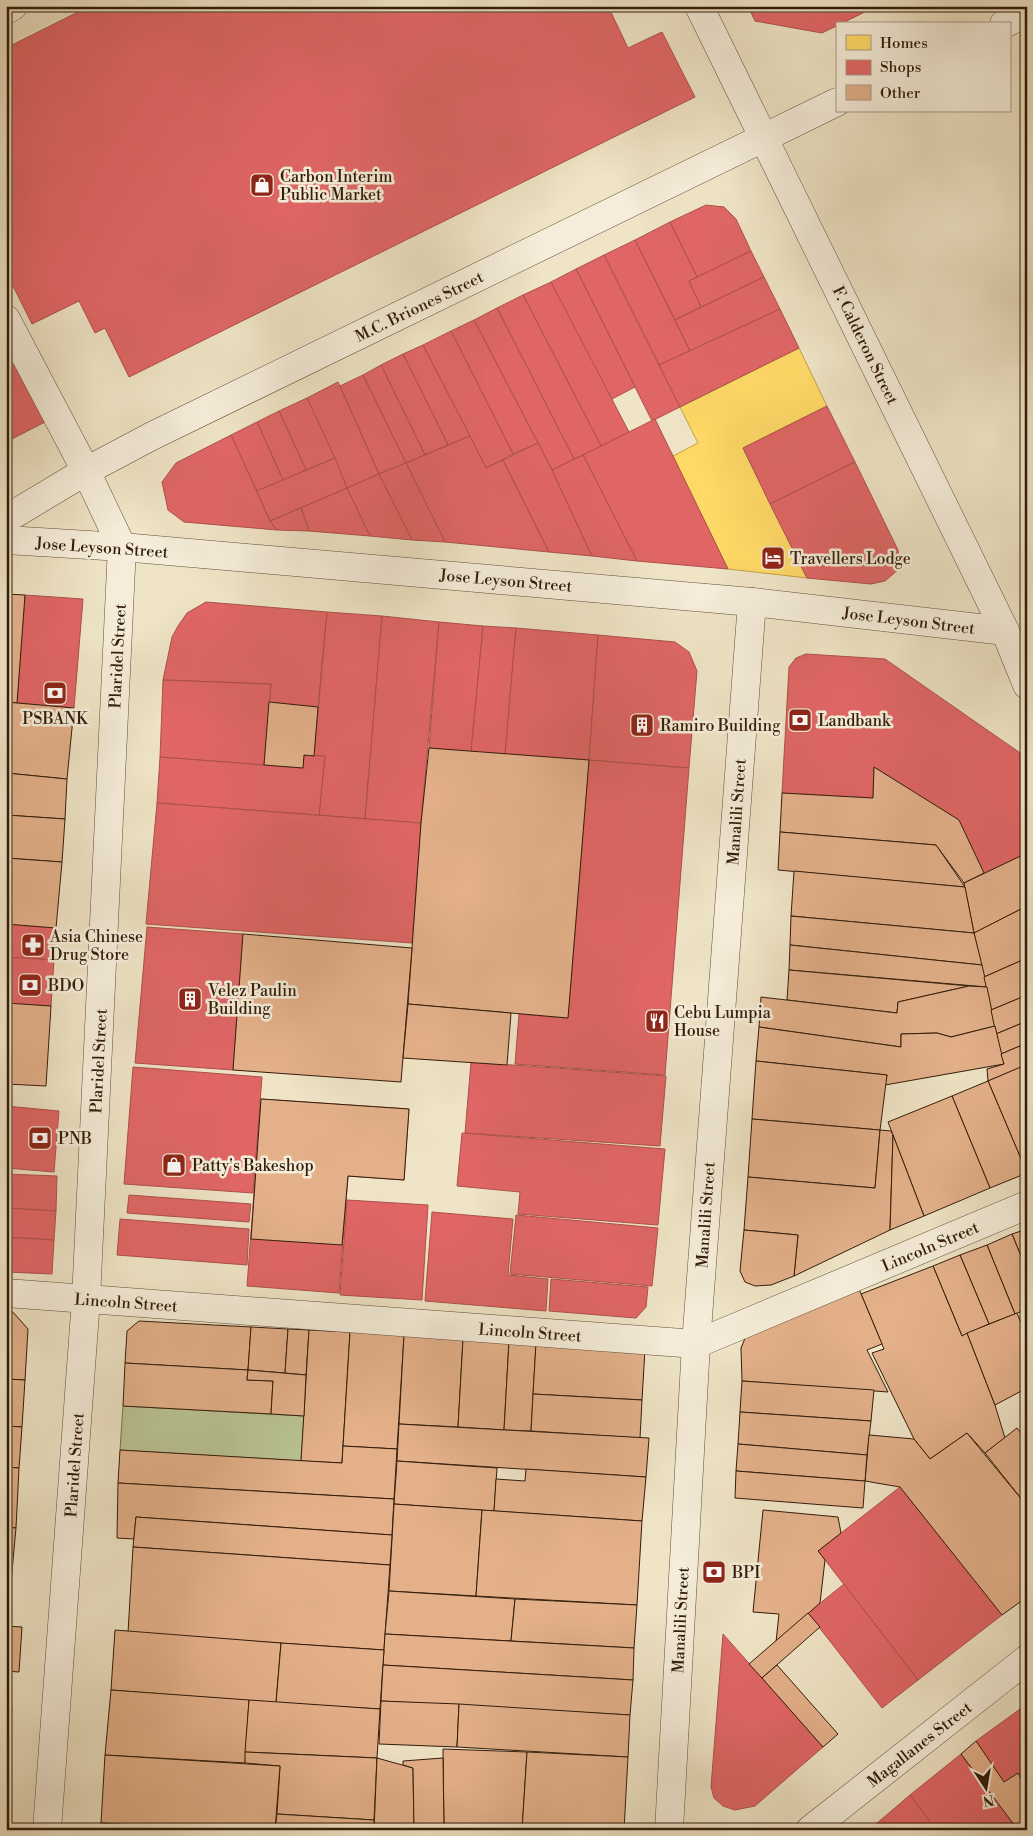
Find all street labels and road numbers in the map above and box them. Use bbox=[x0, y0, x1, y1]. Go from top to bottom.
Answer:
street label: M.C. Briones Street bbox=[352, 267, 487, 347]
street label: F. Calderon Street bbox=[828, 283, 903, 408]
street label: Jose Leyson Street bbox=[34, 533, 169, 563]
street label: Jose Leyson Street bbox=[438, 565, 573, 597]
street label: Plaridel Street bbox=[105, 603, 131, 709]
street label: Jose Leyson Street bbox=[841, 603, 976, 639]
street label: Manalili Street bbox=[723, 758, 751, 866]
street label: Plaridel Street bbox=[86, 1008, 112, 1114]
street label: Manalili Street bbox=[692, 1161, 720, 1269]
street label: Lincoln Street bbox=[879, 1217, 982, 1276]
street label: Lincoln Street bbox=[74, 1289, 179, 1317]
street label: Lincoln Street bbox=[478, 1319, 583, 1347]
street label: Plaridel Street bbox=[61, 1412, 89, 1518]
street label: Manalili Street bbox=[668, 1566, 694, 1674]
street label: Magallanes Street bbox=[863, 1697, 976, 1792]

